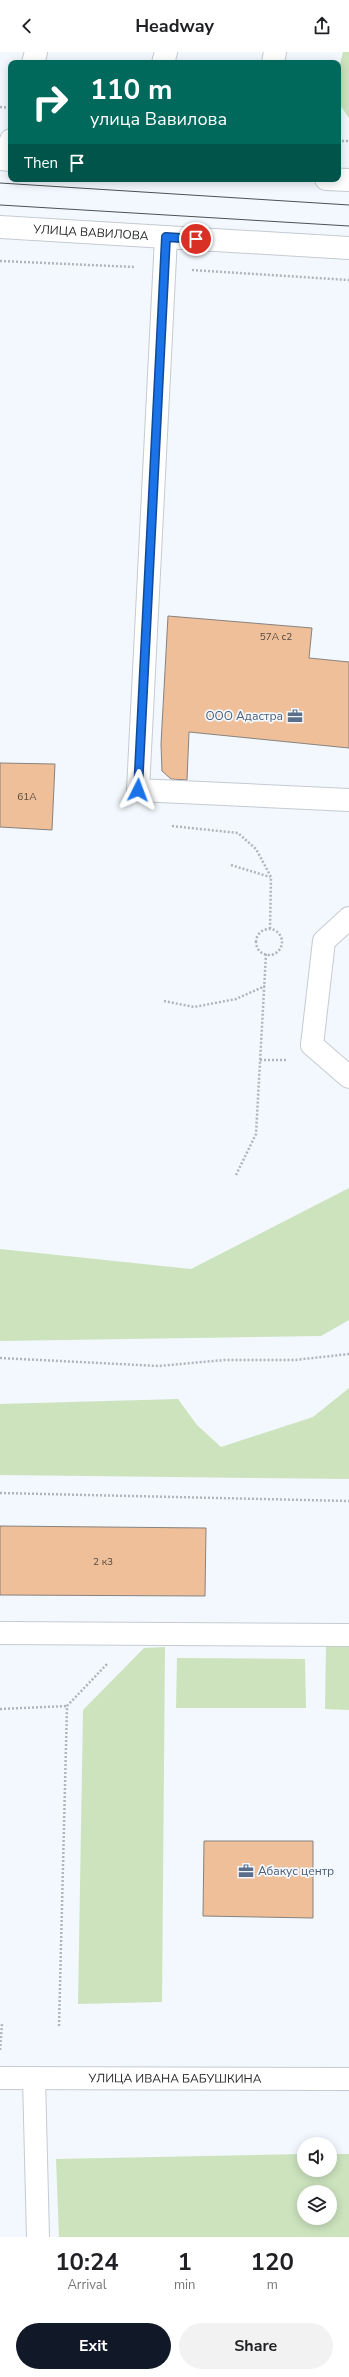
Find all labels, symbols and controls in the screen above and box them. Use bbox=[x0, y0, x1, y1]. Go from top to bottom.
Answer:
text: Headway bbox=[135, 14, 214, 38]
icon: back bbox=[16, 15, 38, 37]
icon: share bbox=[311, 15, 333, 37]
text: 110 m bbox=[90, 71, 173, 109]
icon: right bbox=[24, 76, 76, 128]
text: улица Вавилова bbox=[90, 107, 227, 131]
icon: arrive bbox=[66, 152, 88, 174]
text: Then bbox=[24, 153, 58, 173]
street label: УЛИЦА ВАВИЛОВА bbox=[32, 221, 149, 244]
pin bbox=[179, 222, 213, 256]
icon: arrive bbox=[185, 228, 207, 250]
house number: 57А с2 bbox=[260, 630, 292, 644]
office icon: ООО Адастра bbox=[286, 707, 304, 725]
place label: ООО Адастра bbox=[205, 708, 283, 724]
position arrow bbox=[117, 769, 159, 811]
house number: 61А bbox=[17, 790, 37, 804]
house number: 2 к3 bbox=[93, 1555, 113, 1569]
office icon: Абакус центр bbox=[237, 1862, 255, 1880]
place label: Абакус центр bbox=[258, 1863, 334, 1879]
street label: УЛИЦА ИВАНА БАБУШКИНА bbox=[88, 2070, 262, 2087]
map controls bbox=[297, 2137, 337, 2225]
button: sound bbox=[297, 2137, 337, 2177]
button: layers bbox=[297, 2185, 337, 2225]
text: 10:24 bbox=[55, 2246, 119, 2278]
text: 1 bbox=[177, 2246, 192, 2278]
text: 120 bbox=[251, 2246, 294, 2278]
text: Arrival bbox=[67, 2276, 107, 2294]
text: min bbox=[174, 2276, 195, 2294]
text: m bbox=[267, 2276, 278, 2294]
button: Exit bbox=[16, 2323, 171, 2369]
button: Share bbox=[179, 2323, 333, 2369]

